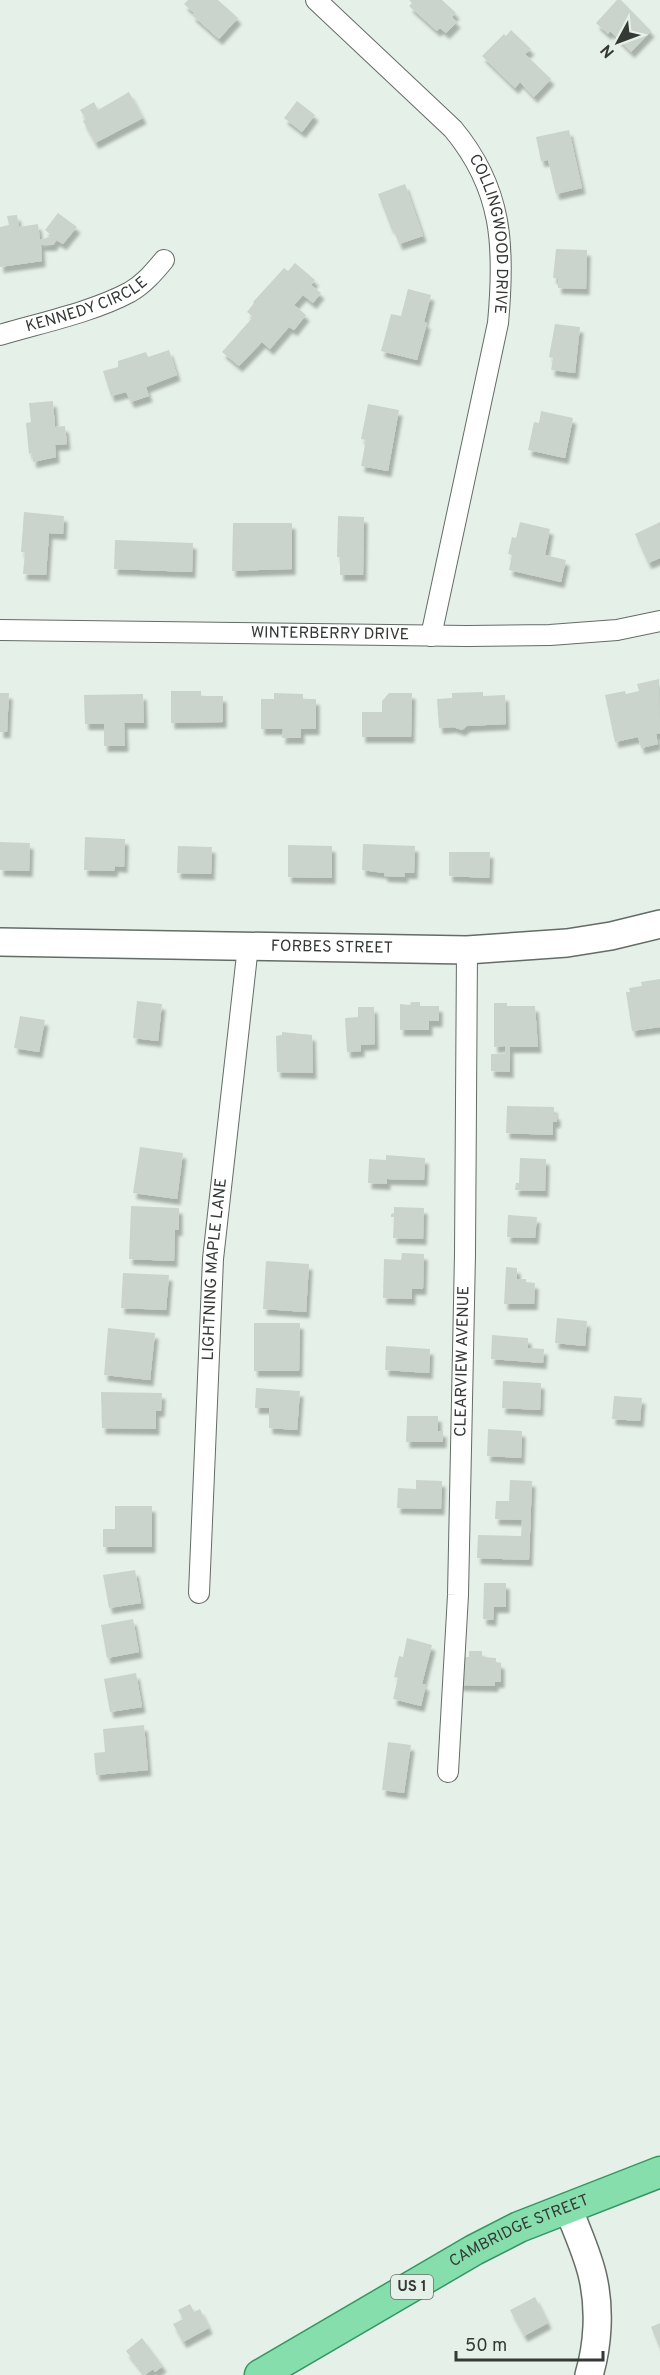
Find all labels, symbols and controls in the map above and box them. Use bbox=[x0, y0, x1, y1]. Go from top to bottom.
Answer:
north arrow bbox=[588, 12, 648, 72]
text: N bbox=[597, 40, 620, 61]
street label: COLLINGWOOD DRIVE bbox=[464, 151, 511, 315]
street label: KENNEDY CIRCLE bbox=[24, 273, 152, 337]
street label: WINTERBERRY DRIVE bbox=[251, 623, 409, 645]
street label: FORBES STREET bbox=[271, 937, 393, 959]
street label: LIGHTNING MAPLE LANE bbox=[199, 1177, 232, 1361]
street label: CLEARVIEW AVENUE bbox=[451, 1286, 474, 1437]
street label: CAMBRIDGE STREET bbox=[446, 2191, 592, 2272]
road number: US 1 bbox=[391, 2275, 433, 2299]
scale bar bbox=[456, 2324, 603, 2362]
text: 50 m bbox=[465, 2335, 507, 2358]

